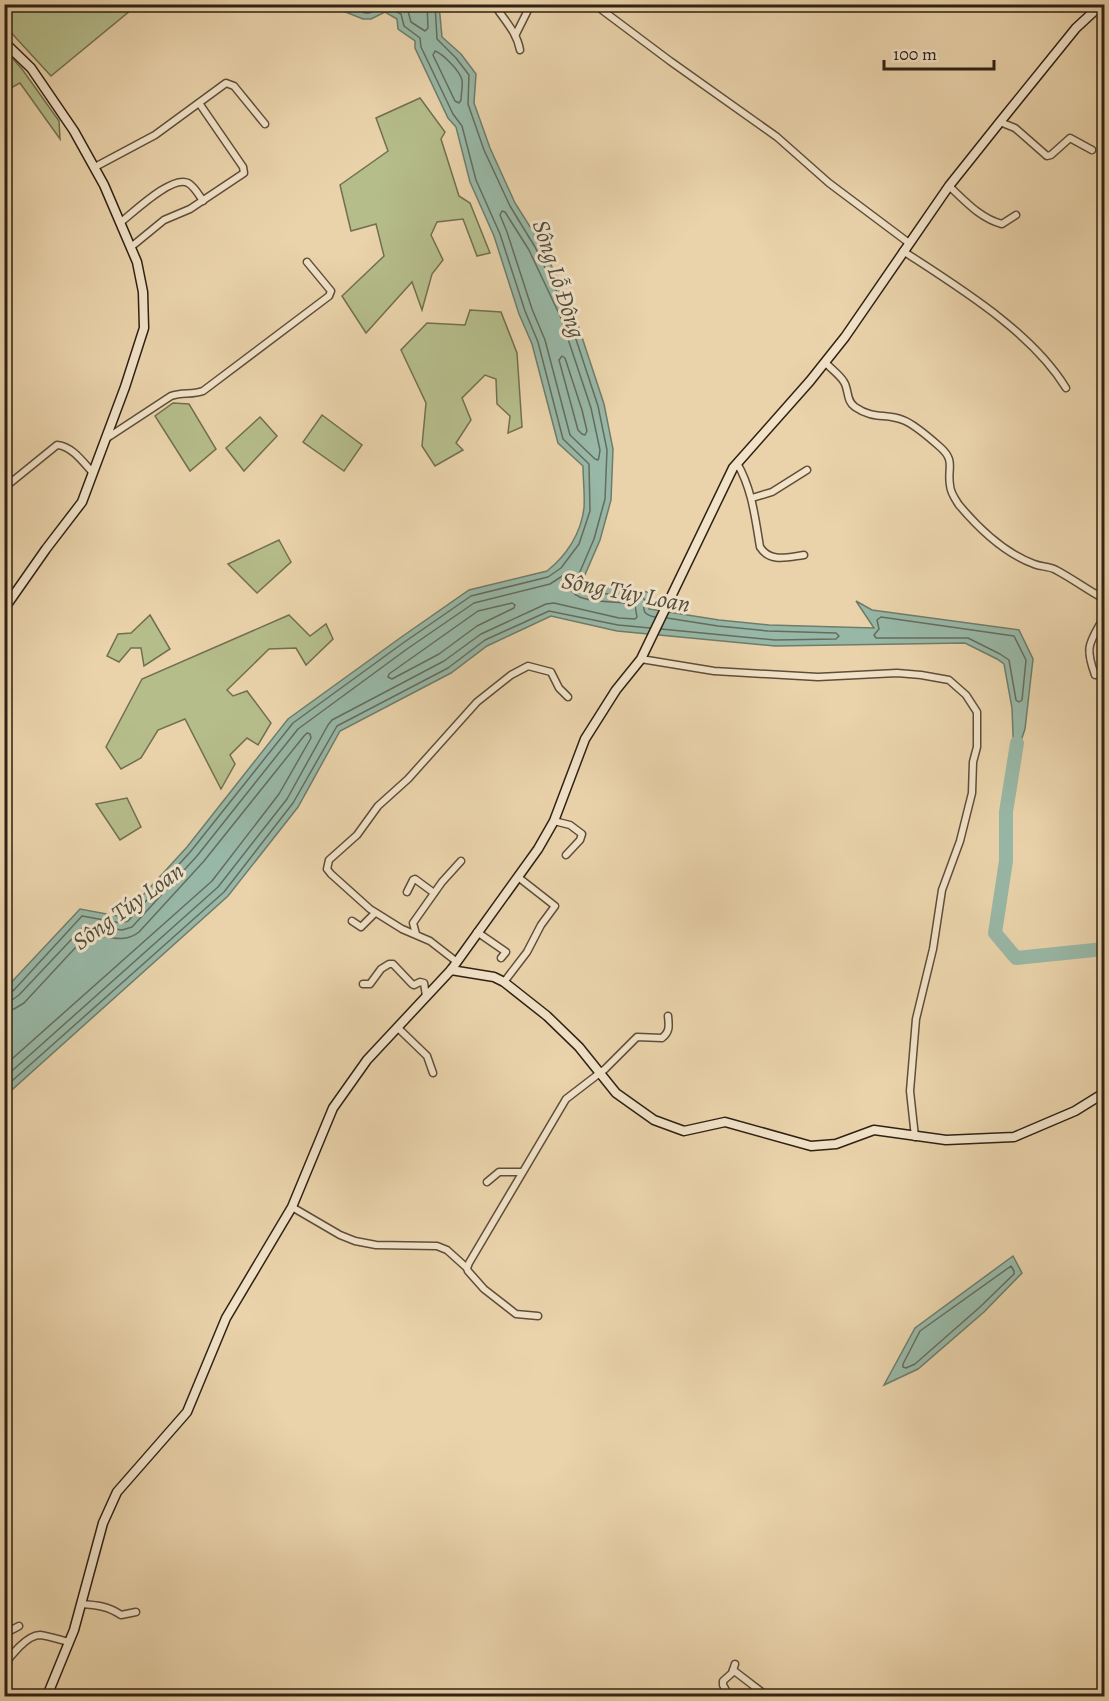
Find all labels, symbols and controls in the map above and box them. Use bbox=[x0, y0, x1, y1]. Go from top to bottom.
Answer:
scale bar bbox=[884, 33, 994, 71]
text: 100 m bbox=[893, 42, 937, 66]
water label: Sông Lỗ Đông bbox=[525, 216, 593, 342]
water label: Sông Túy Loan bbox=[559, 564, 693, 620]
water label: Sông Túy Loan bbox=[66, 855, 190, 957]

